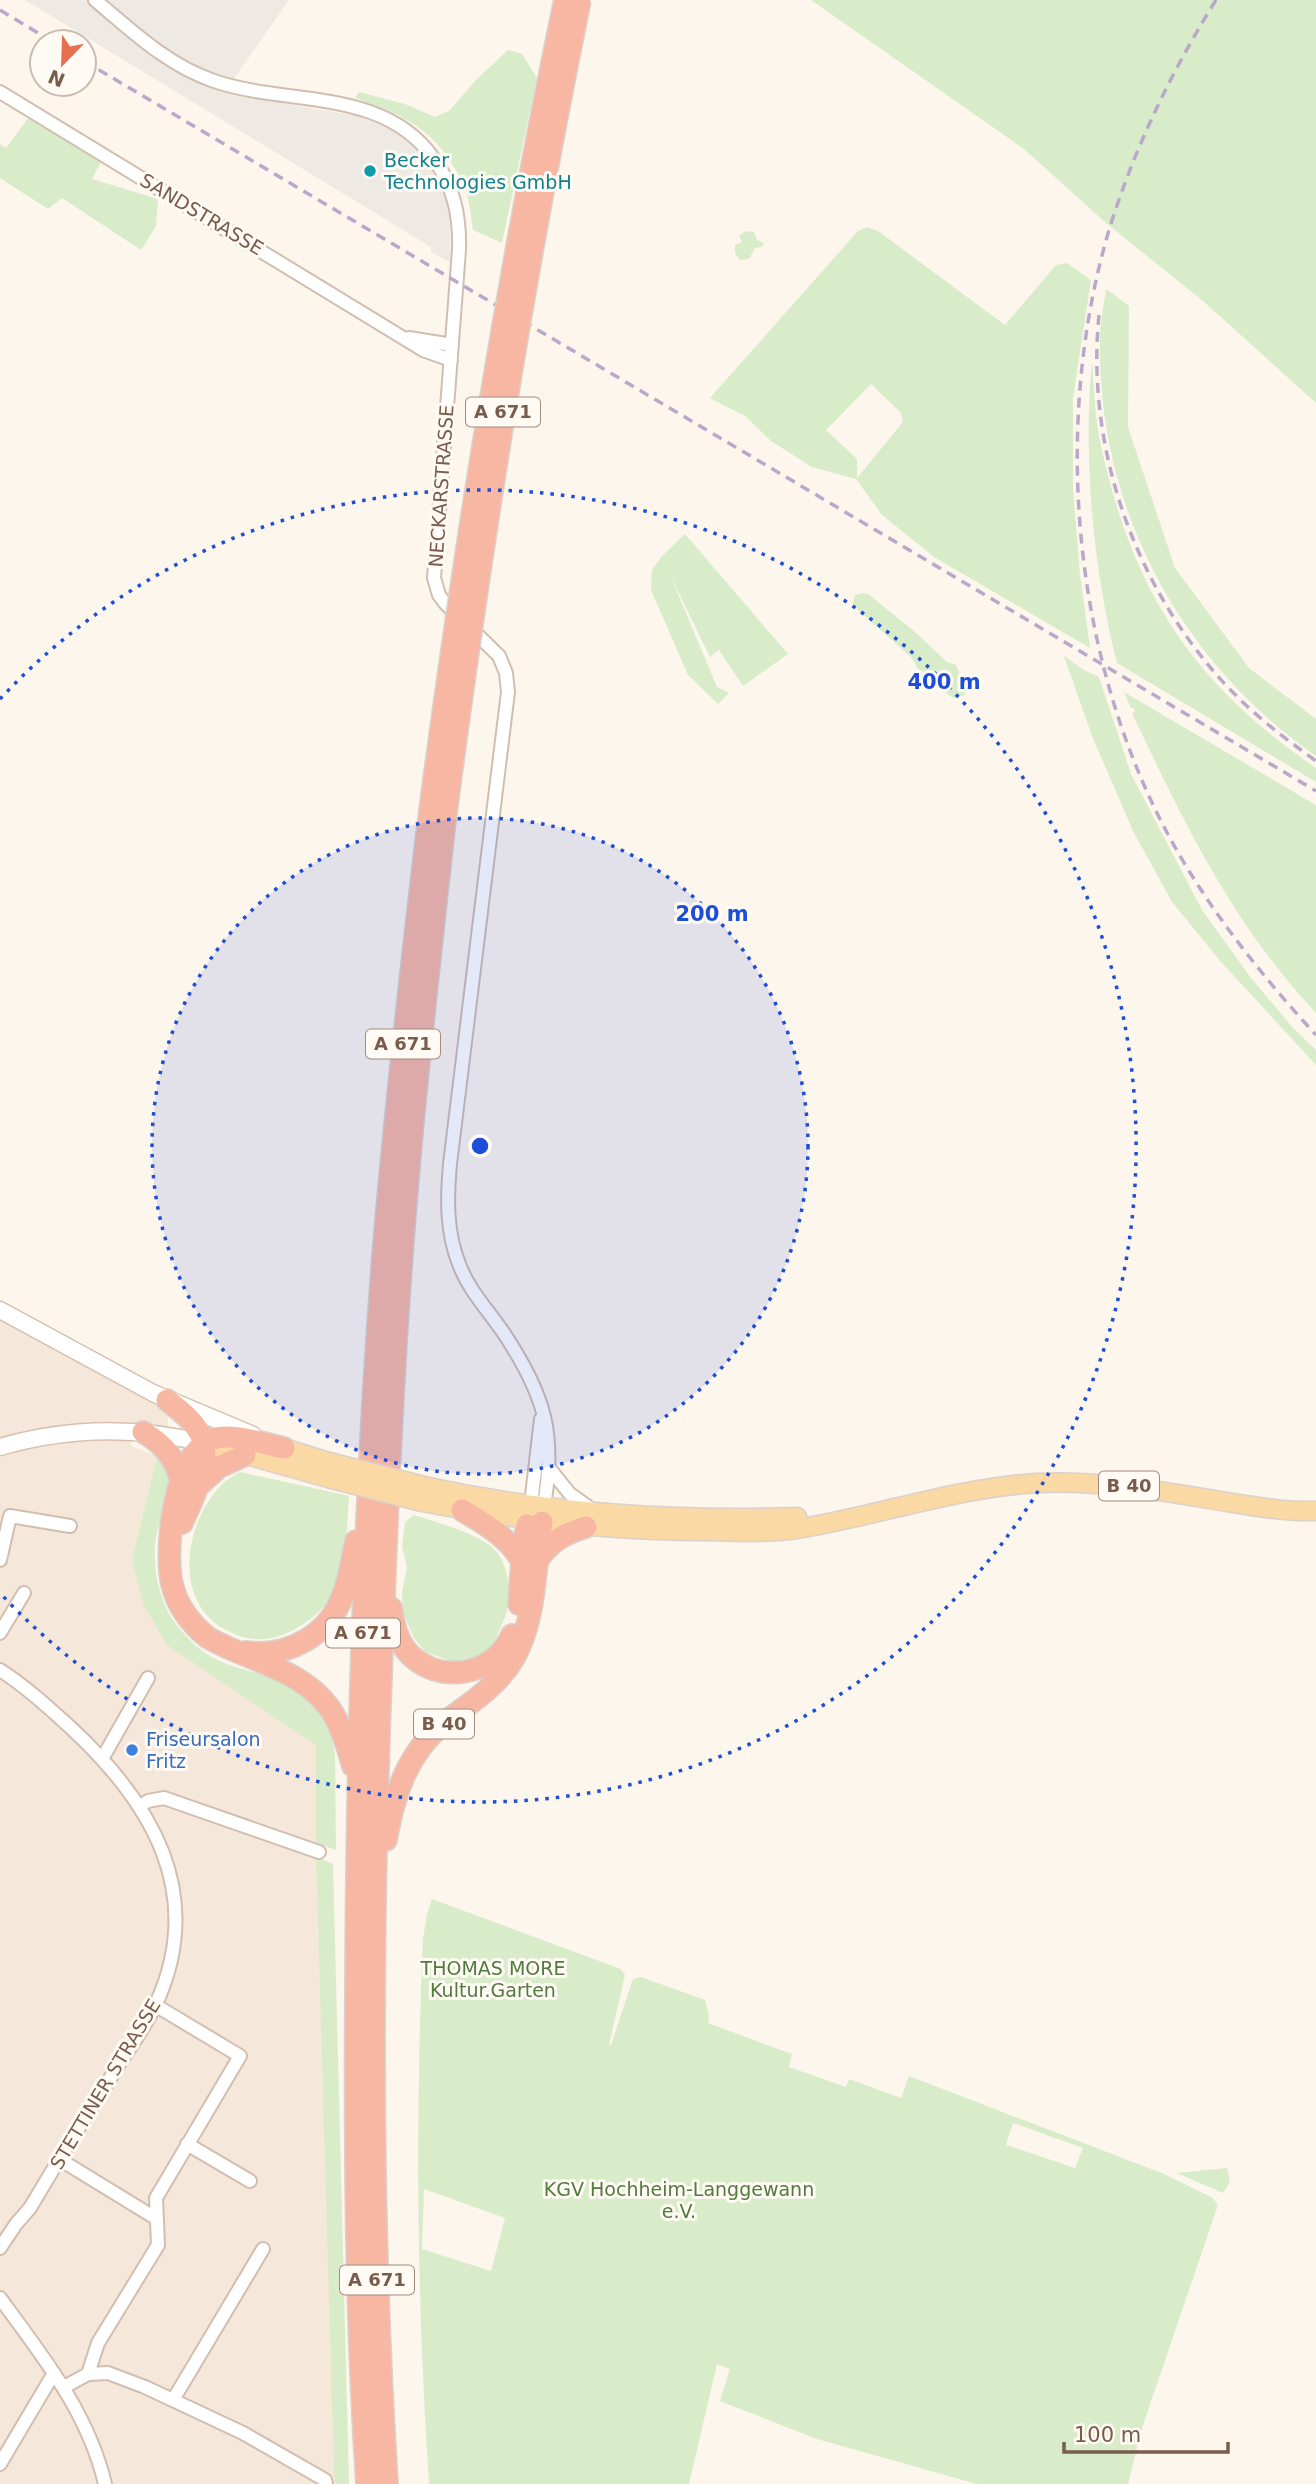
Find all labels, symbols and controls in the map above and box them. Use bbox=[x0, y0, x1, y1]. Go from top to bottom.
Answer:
north arrow bbox=[28, 28, 98, 98]
text: N bbox=[45, 65, 68, 92]
place label: Becker Technologies GmbH bbox=[383, 149, 572, 193]
marker: Becker Technologies GmbH bbox=[362, 163, 378, 179]
street label: SANDSTRASSE bbox=[137, 169, 267, 259]
road number: A 671 bbox=[466, 398, 540, 426]
street label: NECKARSTRASSE bbox=[424, 404, 458, 568]
text: 400 m bbox=[907, 670, 981, 694]
text: 200 m bbox=[675, 902, 749, 926]
road number: A 671 bbox=[366, 1030, 440, 1058]
centre of rings bbox=[468, 1134, 492, 1158]
road number: B 40 bbox=[1099, 1471, 1159, 1500]
road number: A 671 bbox=[326, 1618, 400, 1648]
road number: B 40 bbox=[414, 1709, 474, 1738]
place label: Friseursalon Fritz bbox=[146, 1728, 261, 1772]
marker: Friseursalon Fritz bbox=[124, 1742, 140, 1758]
park label: THOMAS MORE Kultur.Garten bbox=[420, 1957, 565, 2001]
street label: STETTINER STRASSE bbox=[45, 1995, 165, 2173]
park label: KGV Hochheim-Langgewann e.V. bbox=[544, 2178, 814, 2222]
road number: A 671 bbox=[340, 2266, 414, 2294]
scale bar bbox=[1064, 2410, 1228, 2454]
text: 100 m bbox=[1074, 2423, 1141, 2447]

